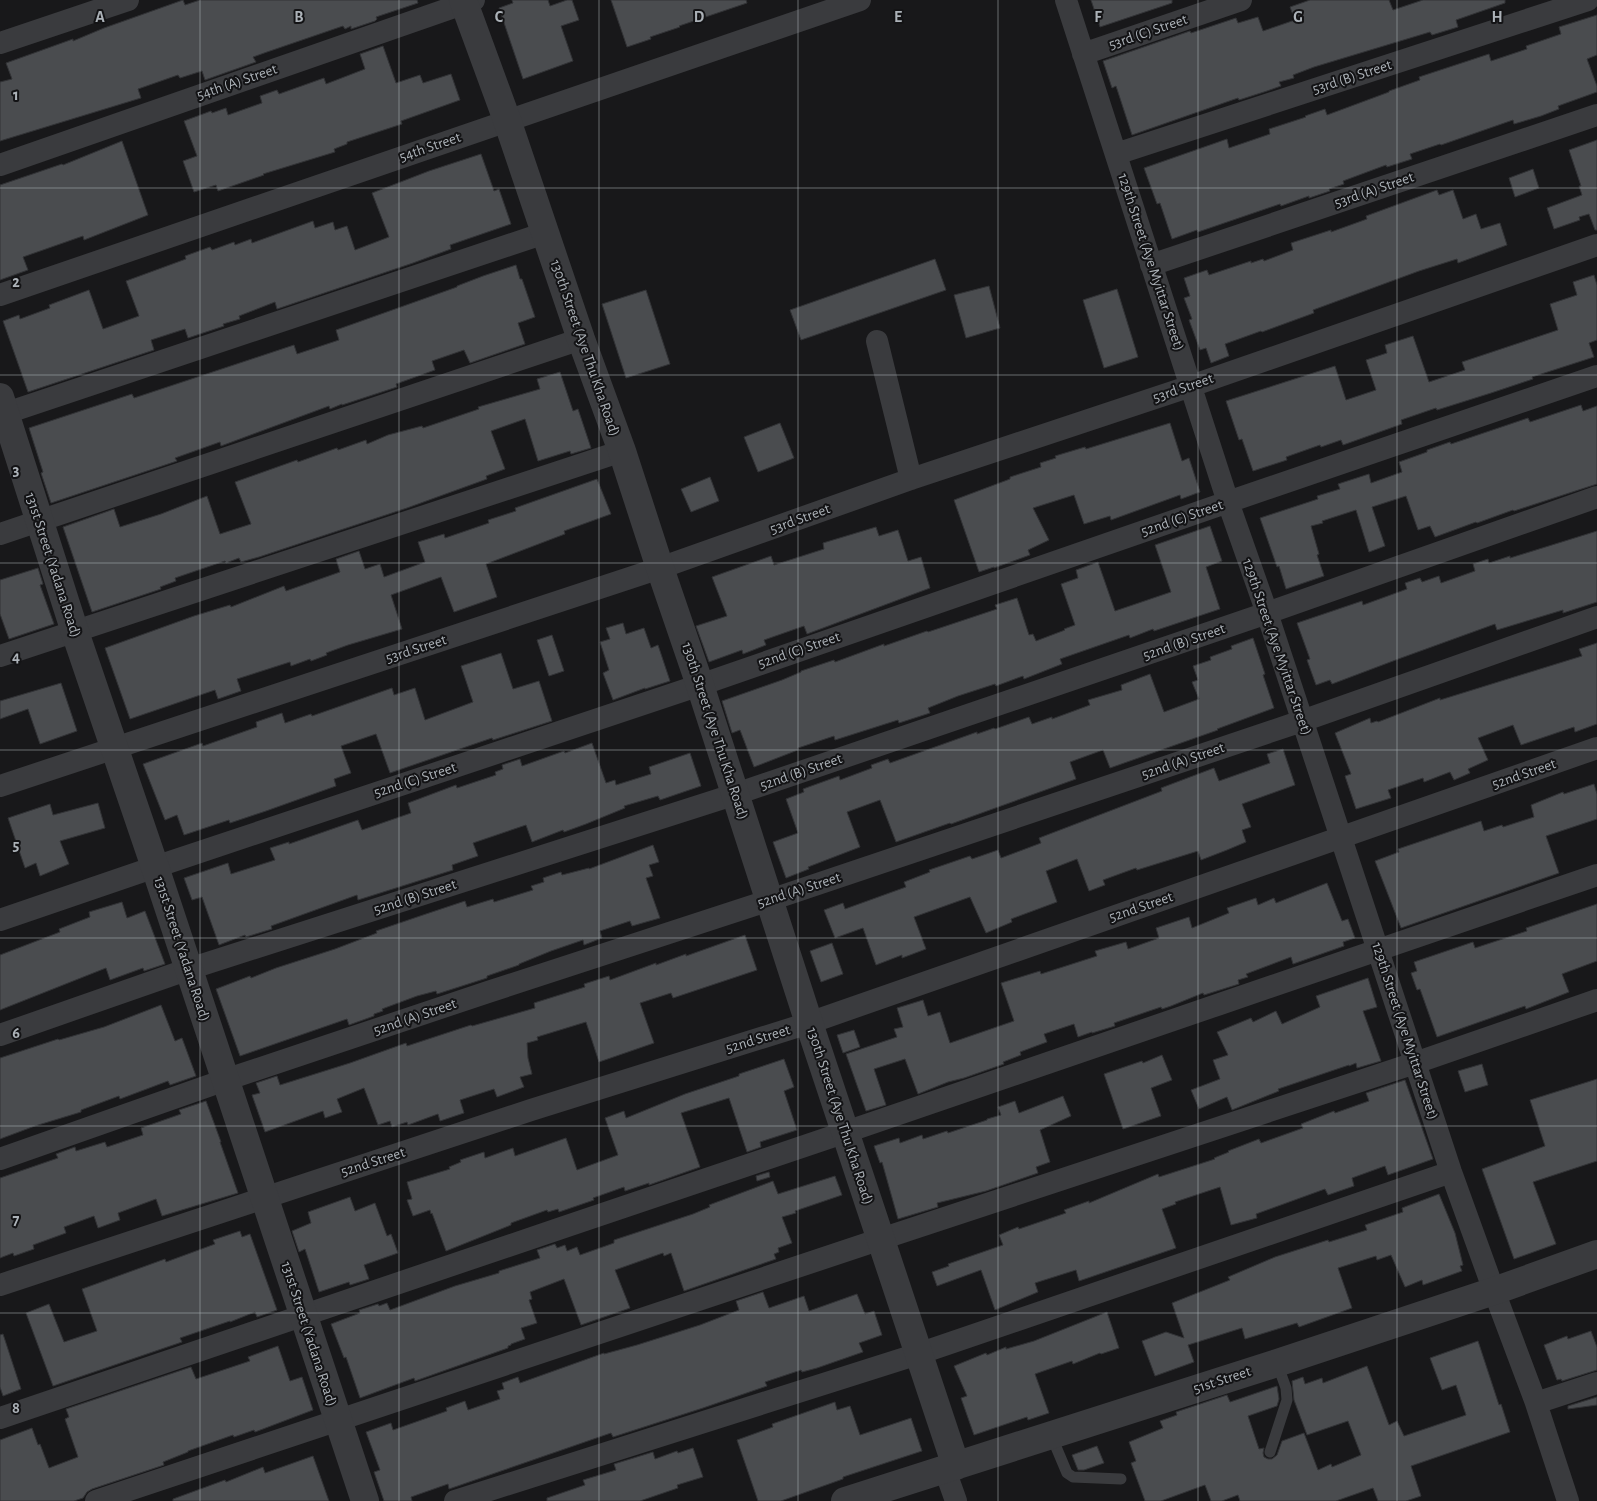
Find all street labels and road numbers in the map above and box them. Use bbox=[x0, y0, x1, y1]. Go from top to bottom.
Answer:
street label: 53rd (C) Street bbox=[1107, 11, 1189, 52]
street label: 53rd (B) Street bbox=[1311, 57, 1394, 97]
street label: 54th (A) Street bbox=[195, 61, 279, 103]
street label: 54th Street bbox=[397, 129, 463, 164]
street label: 53rd (A) Street bbox=[1332, 169, 1416, 211]
street label: 129th Street (Aye Myittar Street) bbox=[1115, 172, 1187, 352]
street label: 130th Street (Aye Thu Kha Road) bbox=[548, 258, 622, 438]
street label: 53rd Street bbox=[1151, 371, 1215, 405]
street label: 131st Street (Yadana Road) bbox=[22, 491, 84, 639]
street label: 52nd (C) Street bbox=[1139, 497, 1225, 539]
street label: 53rd Street bbox=[768, 501, 832, 537]
street label: 129th Street (Aye Myittar Street) bbox=[1240, 557, 1314, 737]
street label: 52nd (B) Street bbox=[1141, 621, 1227, 663]
street label: 52nd (C) Street bbox=[756, 629, 842, 671]
street label: 53rd Street bbox=[384, 632, 448, 666]
street label: 130th Street (Aye Thu Kha Road) bbox=[679, 641, 751, 821]
street label: 52nd (A) Street bbox=[1140, 740, 1227, 782]
street label: 52nd (B) Street bbox=[758, 751, 844, 793]
street label: 52nd Street bbox=[1490, 756, 1558, 792]
street label: 52nd (C) Street bbox=[372, 760, 458, 800]
street label: 52nd (A) Street bbox=[756, 869, 843, 910]
street label: 131st Street (Yadana Road) bbox=[151, 875, 213, 1023]
street label: 52nd (B) Street bbox=[372, 877, 458, 917]
street label: 52nd Street bbox=[1107, 889, 1175, 925]
street label: 129th Street (Aye Myittar Street) bbox=[1369, 941, 1441, 1121]
street label: 52nd (A) Street bbox=[372, 996, 459, 1038]
street label: 52nd Street bbox=[724, 1022, 792, 1056]
street label: 130th Street (Aye Thu Kha Road) bbox=[804, 1026, 876, 1206]
street label: 52nd Street bbox=[339, 1145, 407, 1179]
street label: 131st Street (Yadana Road) bbox=[278, 1260, 340, 1408]
street label: 51st Street bbox=[1191, 1364, 1253, 1396]

